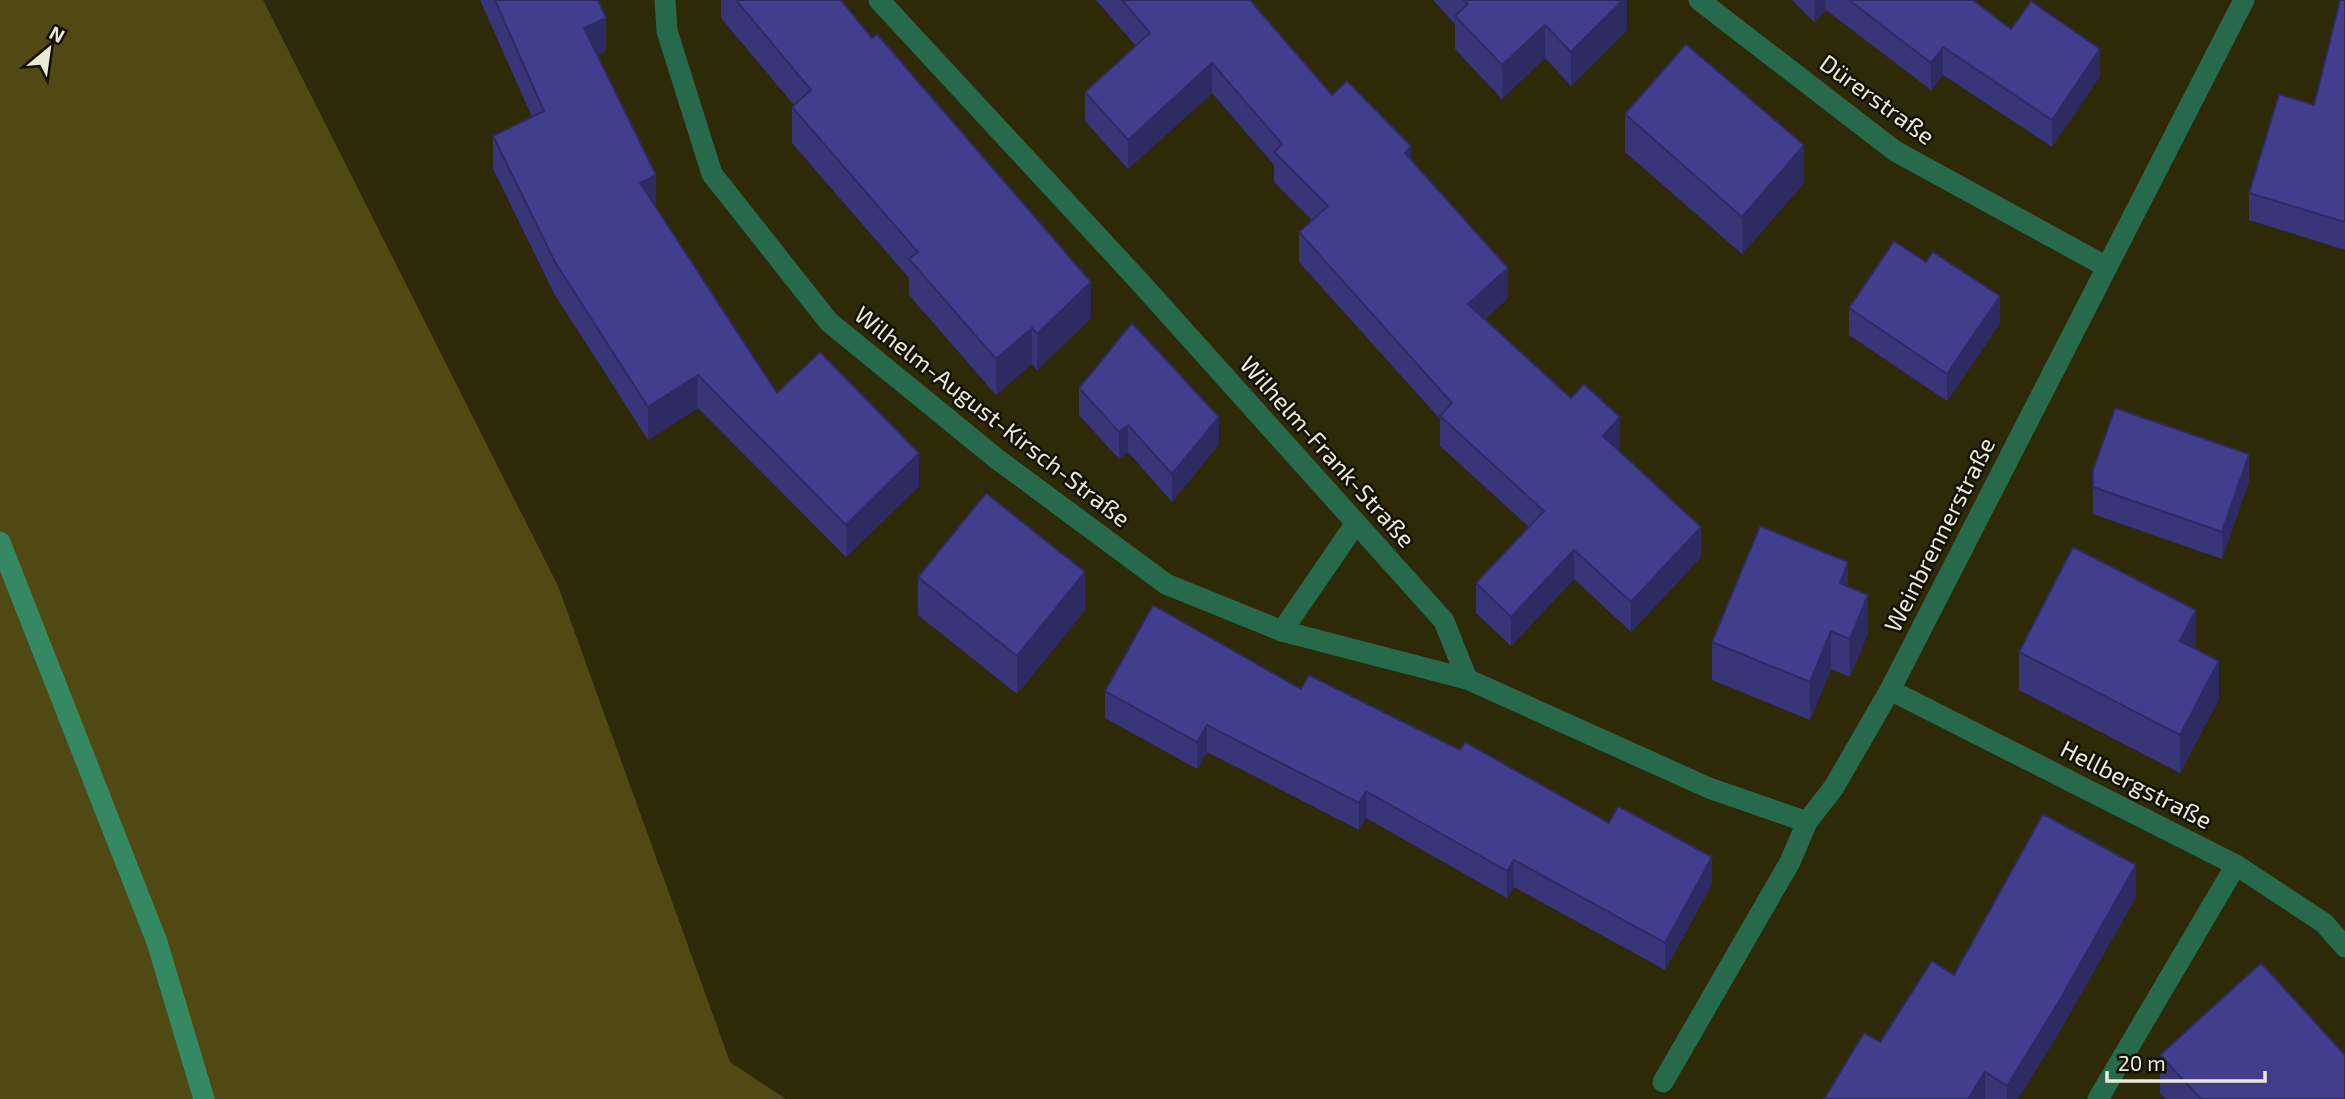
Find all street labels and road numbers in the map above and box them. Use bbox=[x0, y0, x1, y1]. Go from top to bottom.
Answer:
street label: Dürerstraße bbox=[1815, 47, 1941, 150]
street label: Wilhelm-August-Kirsch-Straße bbox=[849, 299, 1137, 532]
street label: Wilhelm-Frank-Straße bbox=[1235, 349, 1422, 553]
street label: Weinbrennerstraße bbox=[1877, 432, 2000, 637]
street label: Hellbergstraße bbox=[2056, 733, 2217, 834]

